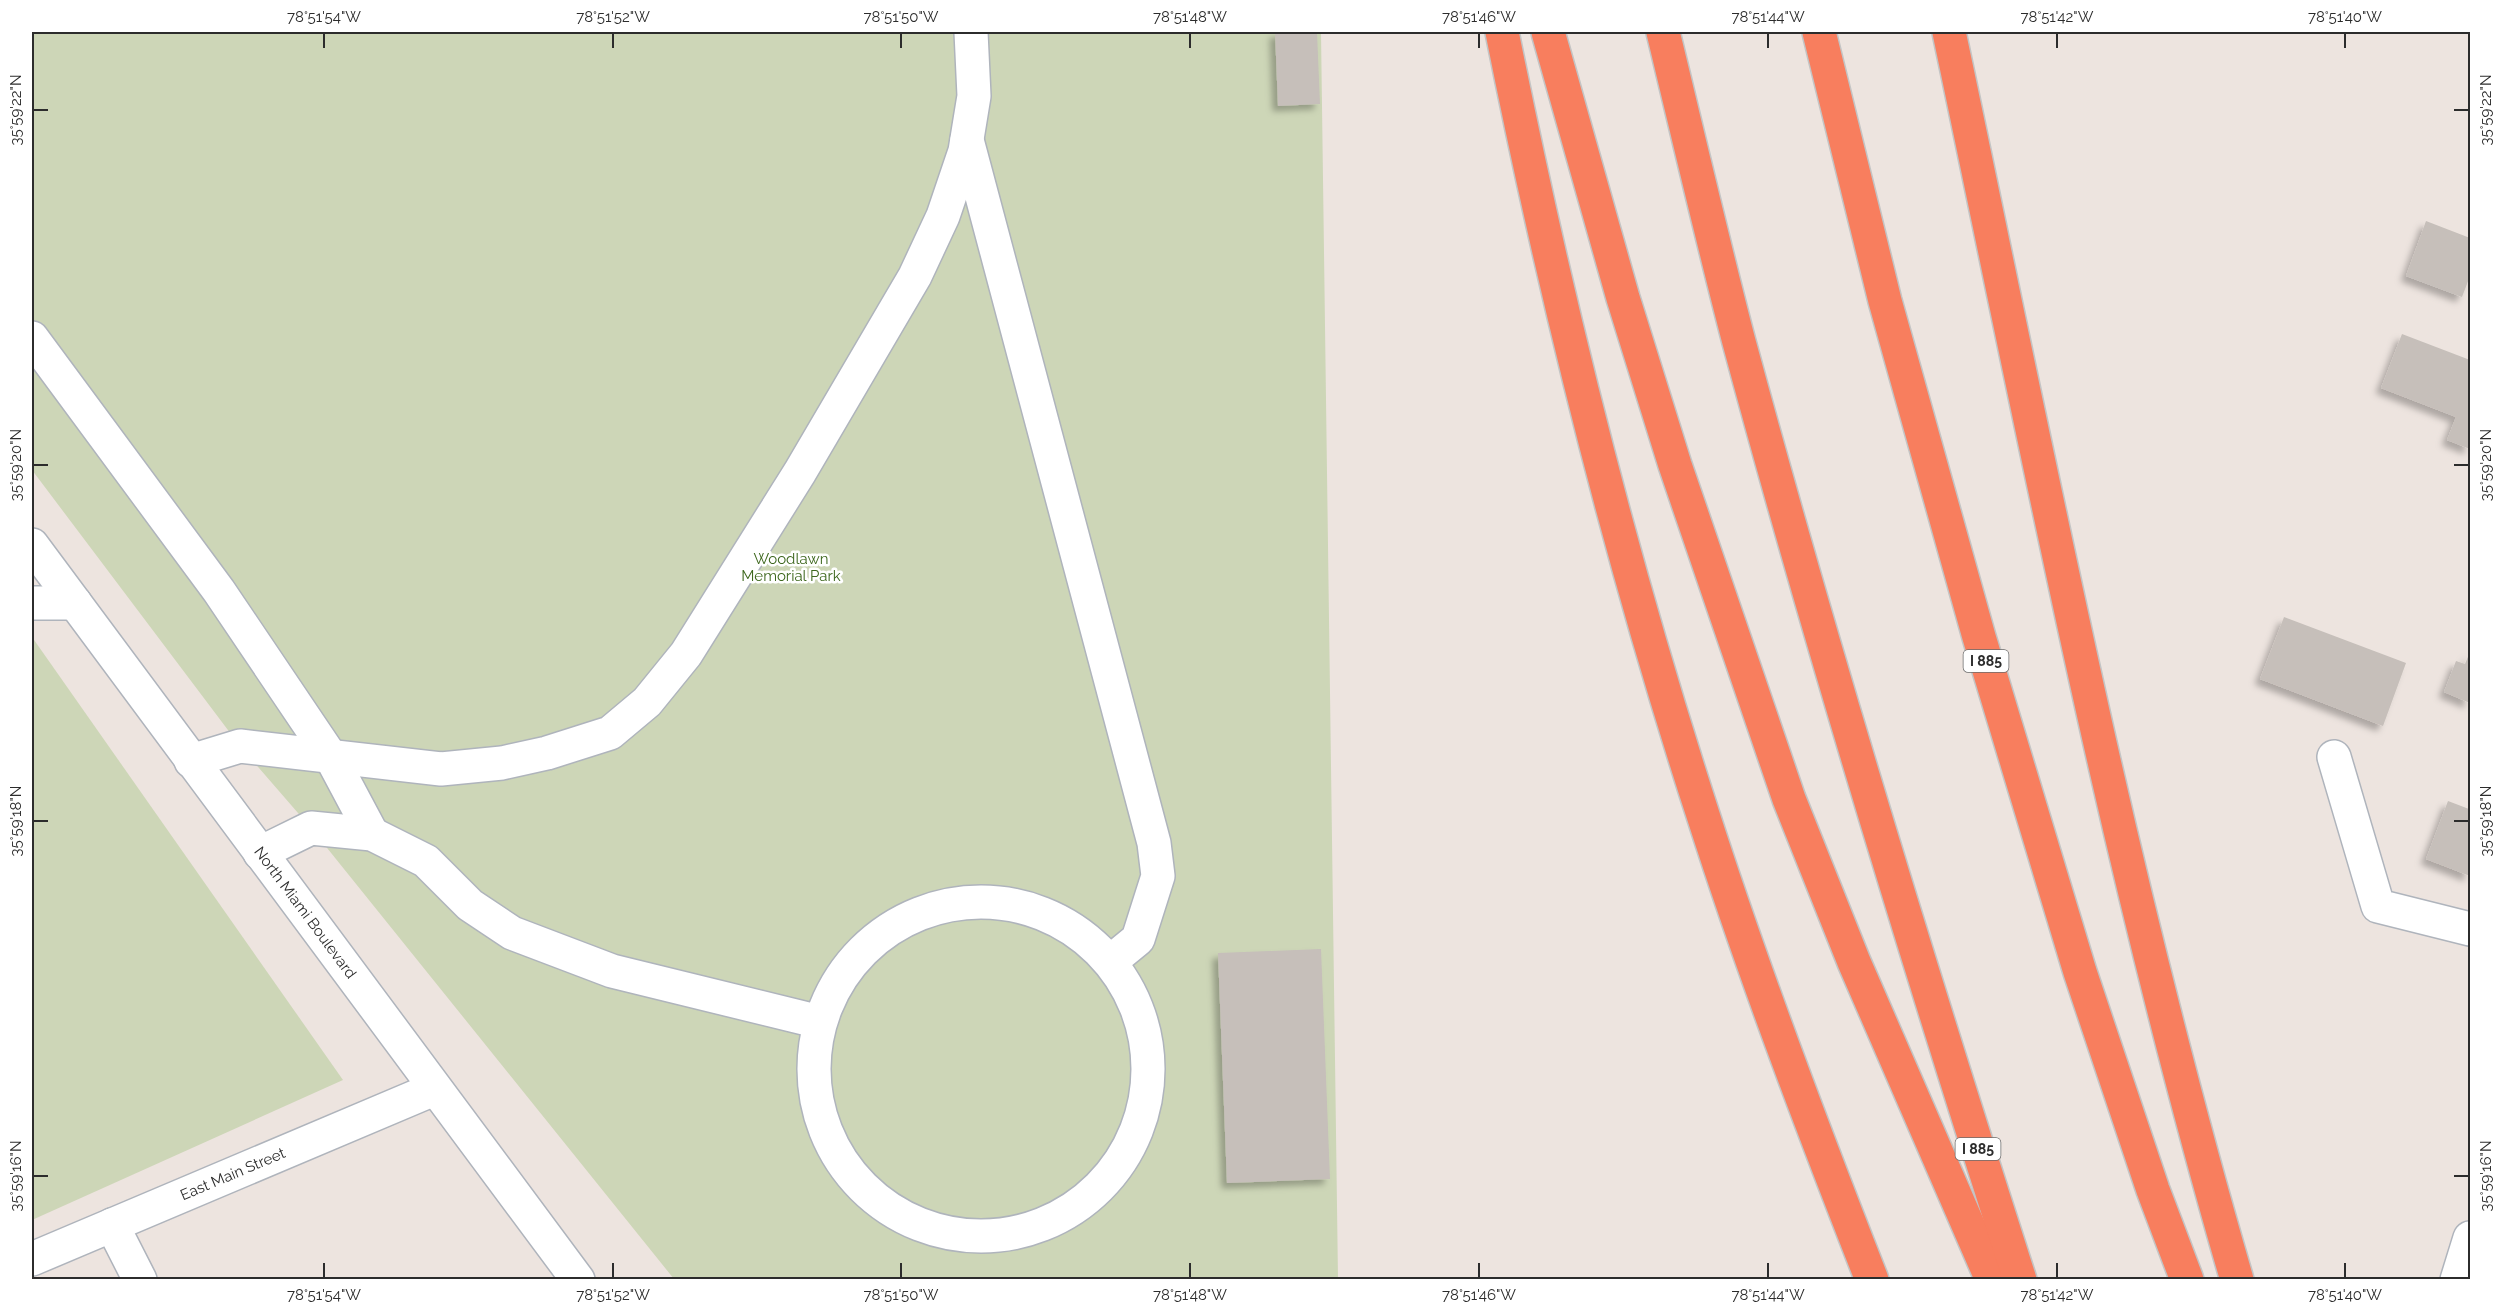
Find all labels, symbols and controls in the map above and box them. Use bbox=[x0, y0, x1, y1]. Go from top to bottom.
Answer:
text: 78°51'54"W bbox=[287, 8, 361, 26]
text: 78°51'52"W bbox=[576, 8, 650, 26]
text: 78°51'50"W bbox=[864, 8, 939, 26]
text: 78°51'48"W bbox=[1153, 8, 1227, 26]
text: 78°51'46"W bbox=[1442, 8, 1516, 26]
text: 78°51'44"W bbox=[1731, 8, 1805, 26]
text: 78°51'42"W bbox=[2021, 8, 2094, 26]
text: 78°51'40"W bbox=[2308, 8, 2382, 26]
text: 35°59'22"N bbox=[7, 74, 25, 146]
text: 35°59'22"N bbox=[2477, 74, 2495, 146]
text: 35°59'20"N bbox=[7, 429, 25, 501]
text: 35°59'20"N bbox=[2477, 429, 2495, 501]
park label: Woodlawn Memorial Park bbox=[741, 550, 841, 585]
road number: I 885 bbox=[1964, 650, 2008, 672]
text: 35°59'18"N bbox=[7, 786, 25, 856]
text: 35°59'18"N bbox=[2477, 786, 2495, 856]
street label: North Miami Boulevard bbox=[250, 843, 360, 982]
road number: I 885 bbox=[1956, 1138, 2000, 1160]
text: 35°59'16"N bbox=[7, 1141, 25, 1211]
text: 35°59'16"N bbox=[2477, 1141, 2495, 1211]
street label: East Main Street bbox=[178, 1144, 288, 1204]
text: 78°51'54"W bbox=[287, 1286, 361, 1304]
text: 78°51'52"W bbox=[576, 1286, 650, 1304]
text: 78°51'50"W bbox=[864, 1286, 939, 1304]
text: 78°51'48"W bbox=[1153, 1286, 1227, 1304]
text: 78°51'46"W bbox=[1442, 1286, 1516, 1304]
text: 78°51'44"W bbox=[1731, 1286, 1805, 1304]
text: 78°51'42"W bbox=[2021, 1286, 2094, 1304]
text: 78°51'40"W bbox=[2308, 1286, 2382, 1304]

